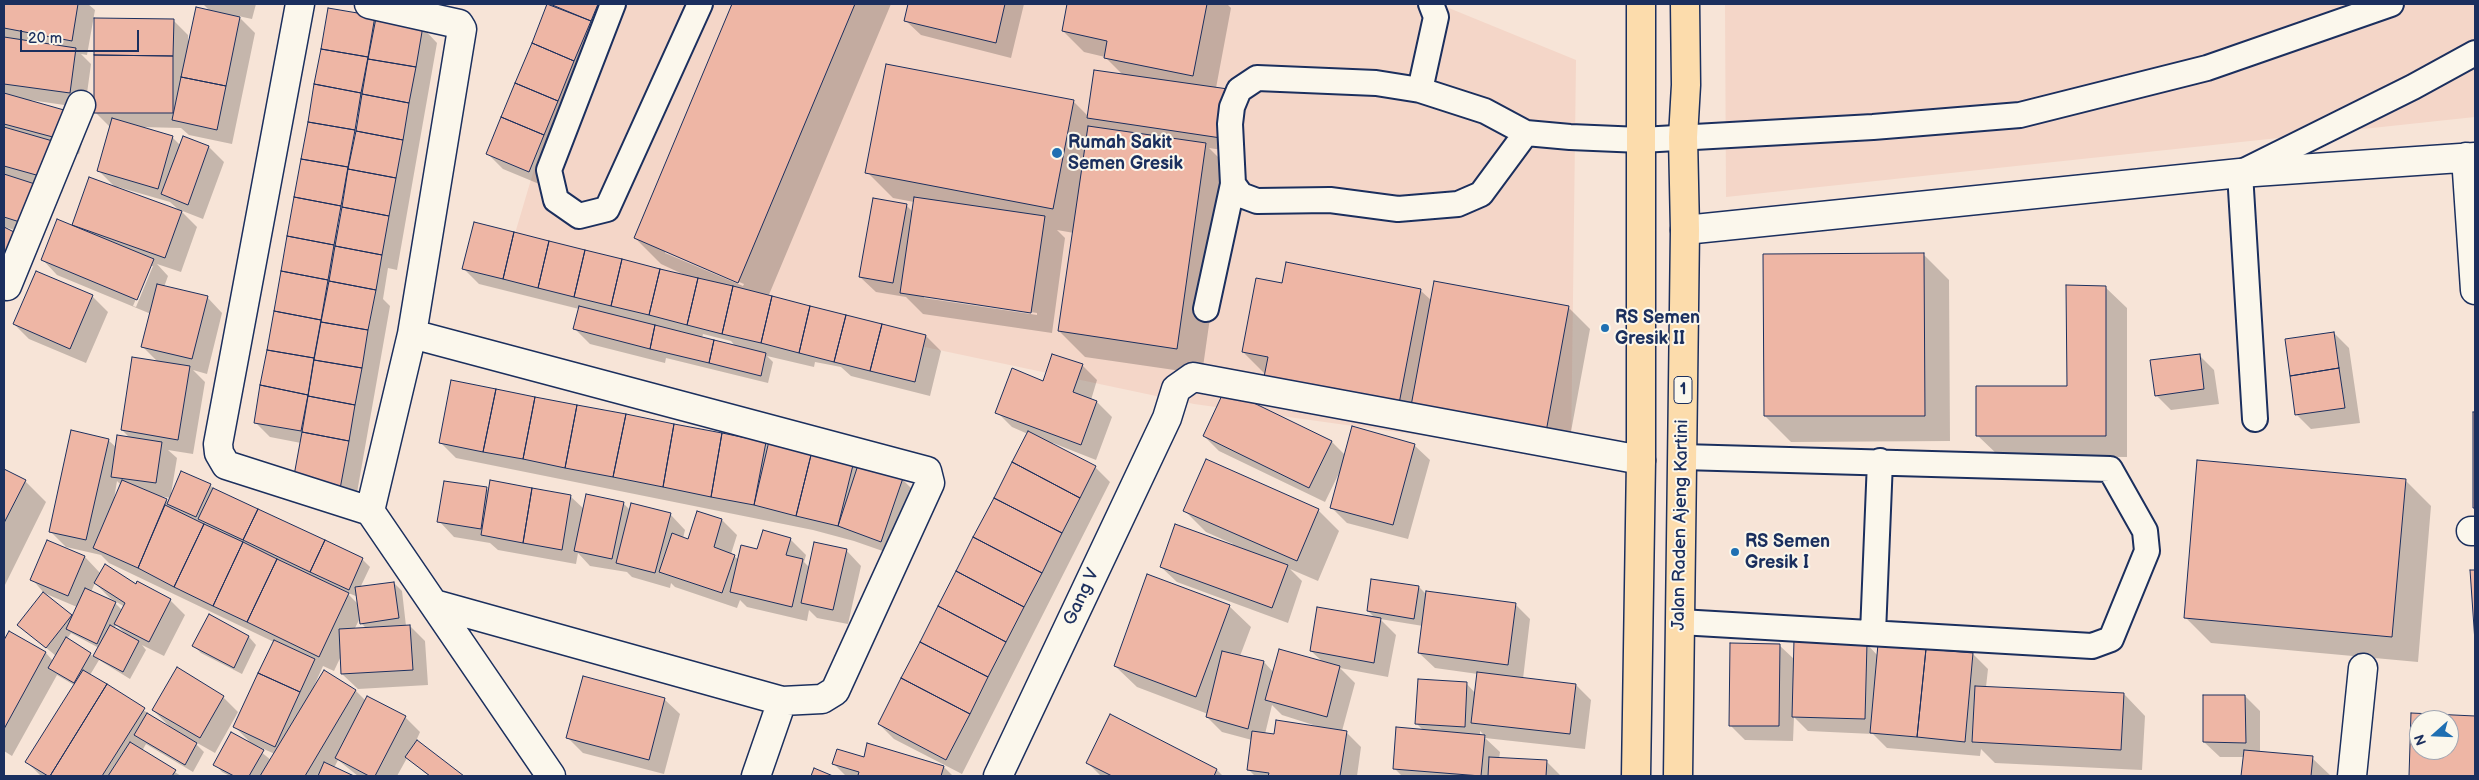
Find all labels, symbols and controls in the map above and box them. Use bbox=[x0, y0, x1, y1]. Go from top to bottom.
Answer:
scale bar bbox=[22, 20, 141, 52]
text: 20 m bbox=[28, 29, 62, 48]
place label: Rumah Sakit Semen Gresik bbox=[1068, 132, 1183, 174]
marker: Rumah Sakit Semen Gresik bbox=[1050, 146, 1064, 160]
place label: RS Semen Gresik II bbox=[1615, 307, 1700, 350]
marker: RS Semen Gresik II bbox=[1599, 322, 1611, 334]
road number: 1 bbox=[1674, 376, 1692, 404]
street label: Jalan Raden Ajeng Kartini bbox=[1668, 419, 1694, 631]
place label: RS Semen Gresik I bbox=[1745, 531, 1830, 574]
marker: RS Semen Gresik I bbox=[1729, 546, 1741, 558]
street label: Gang V bbox=[1059, 565, 1105, 629]
north arrow bbox=[2409, 710, 2459, 760]
text: N bbox=[2411, 732, 2430, 748]

